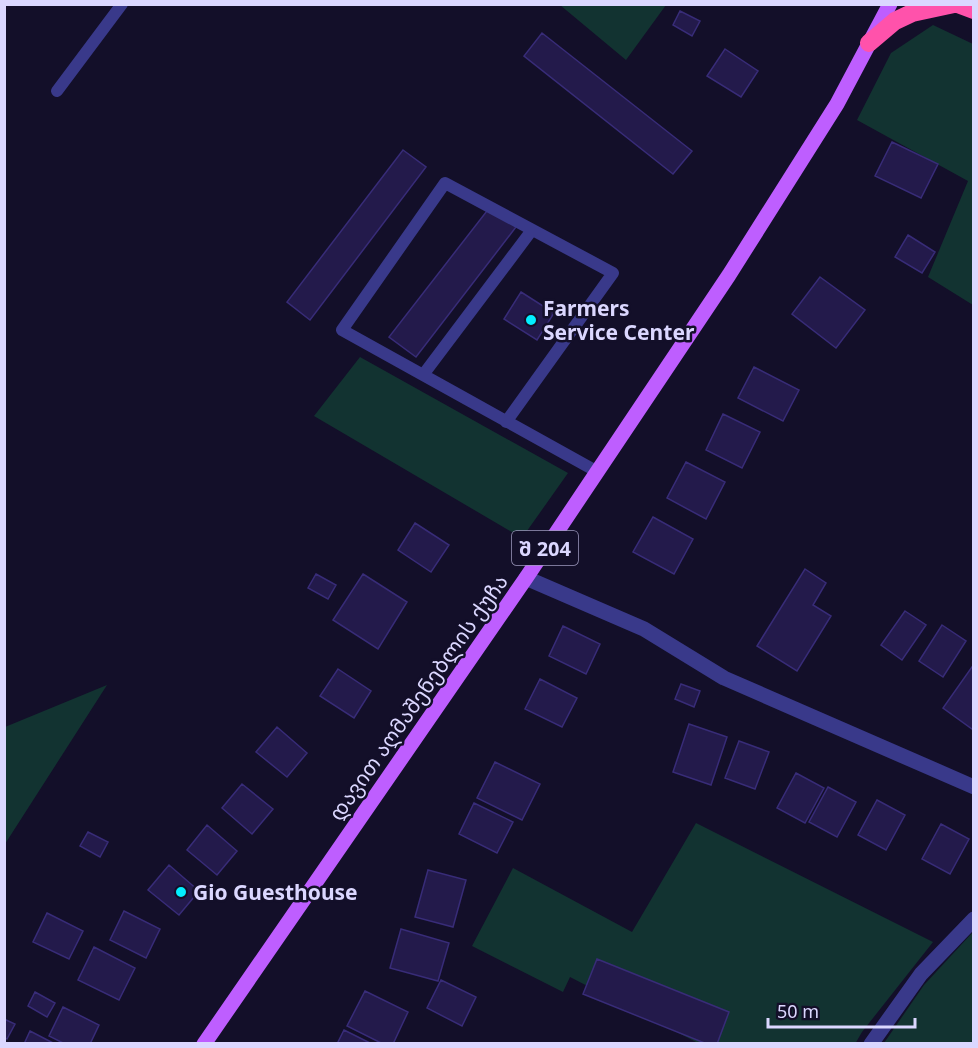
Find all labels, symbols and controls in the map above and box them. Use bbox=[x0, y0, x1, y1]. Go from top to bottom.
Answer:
place label: Farmers Service Center bbox=[543, 294, 695, 346]
marker: Farmers Service Center bbox=[524, 313, 538, 327]
road number: შ 204 bbox=[512, 531, 578, 565]
street label: დავით აღმაშენებლის ქუჩა bbox=[322, 568, 514, 826]
place label: Gio Guesthouse bbox=[193, 878, 358, 906]
marker: Gio Guesthouse bbox=[174, 885, 188, 899]
scale bar bbox=[768, 991, 915, 1029]
text: 50 m bbox=[777, 999, 819, 1023]

